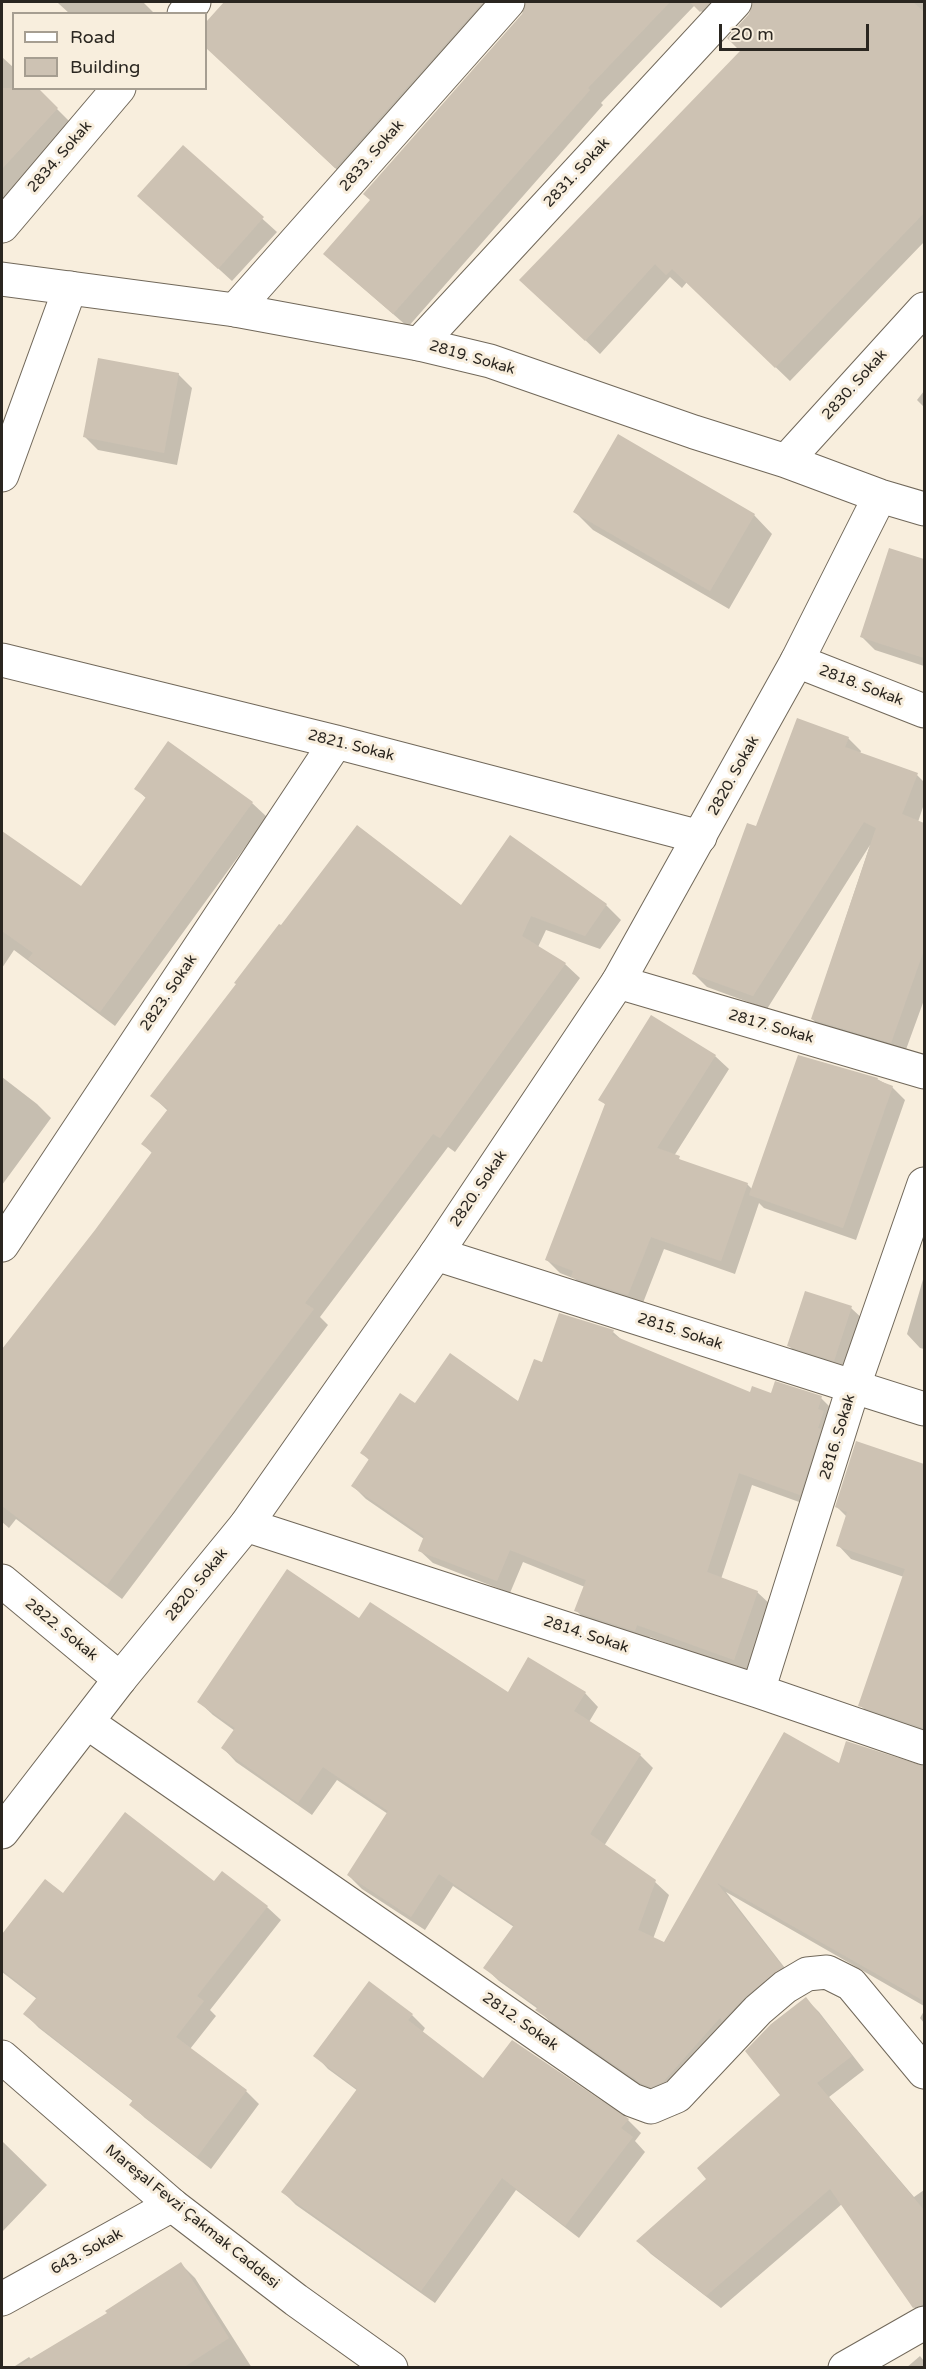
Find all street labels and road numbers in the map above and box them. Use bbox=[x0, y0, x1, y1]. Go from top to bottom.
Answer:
street label: 2833. Sokak bbox=[336, 117, 408, 195]
street label: 2834. Sokak bbox=[24, 118, 96, 196]
street label: 2831. Sokak bbox=[540, 135, 614, 211]
street label: 2819. Sokak bbox=[427, 337, 517, 379]
street label: 2830. Sokak bbox=[819, 346, 891, 424]
street label: 2818. Sokak bbox=[816, 662, 906, 710]
street label: 2821. Sokak bbox=[306, 727, 396, 765]
street label: 2820. Sokak bbox=[705, 733, 763, 819]
street label: 2823. Sokak bbox=[137, 951, 201, 1035]
street label: 2817. Sokak bbox=[726, 1006, 816, 1048]
street label: 2820. Sokak bbox=[447, 1147, 511, 1231]
street label: 2815. Sokak bbox=[635, 1310, 725, 1354]
street label: 2816. Sokak bbox=[816, 1392, 860, 1482]
street label: 2820. Sokak bbox=[162, 1545, 232, 1625]
street label: 2822. Sokak bbox=[21, 1595, 101, 1665]
street label: 2814. Sokak bbox=[541, 1613, 631, 1657]
street label: 2812. Sokak bbox=[479, 1989, 561, 2055]
street label: Mareşal Fevzi Çakmak Caddesi bbox=[101, 2141, 283, 2293]
street label: 643. Sokak bbox=[48, 2225, 126, 2279]

